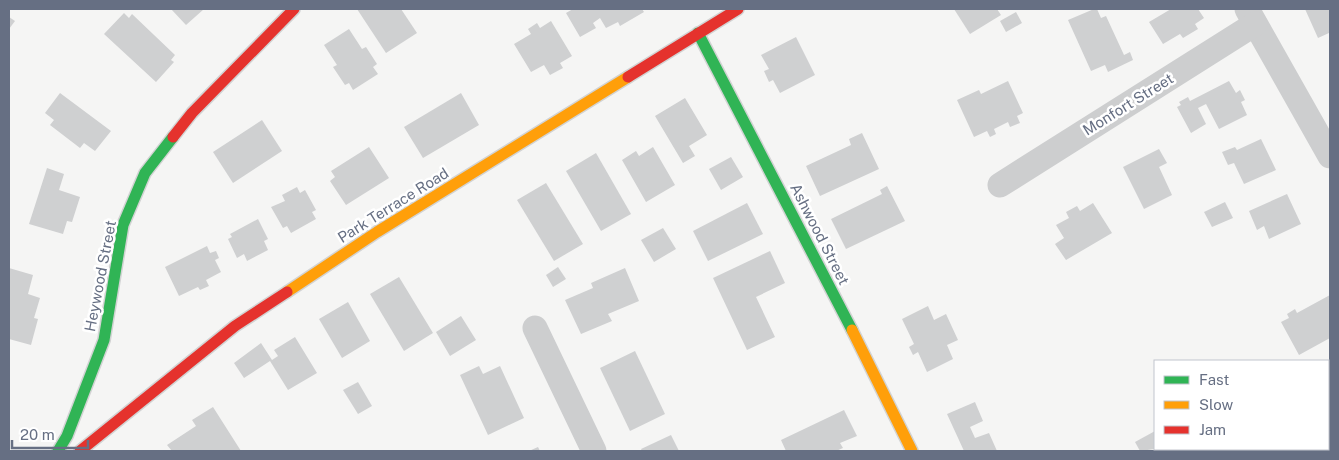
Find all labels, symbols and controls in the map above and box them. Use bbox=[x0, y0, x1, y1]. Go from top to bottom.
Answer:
street label: Monfort Street bbox=[1080, 69, 1176, 139]
street label: Park Terrace Road bbox=[334, 164, 452, 246]
street label: Ashwood Street bbox=[787, 181, 853, 288]
street label: Heywood Street bbox=[81, 219, 119, 333]
legend bbox=[1154, 360, 1329, 450]
text: Fast bbox=[1199, 371, 1229, 388]
text: Slow bbox=[1199, 396, 1234, 413]
scale bar bbox=[12, 418, 89, 450]
text: Jam bbox=[1199, 421, 1226, 438]
text: 20 m bbox=[20, 426, 55, 443]

